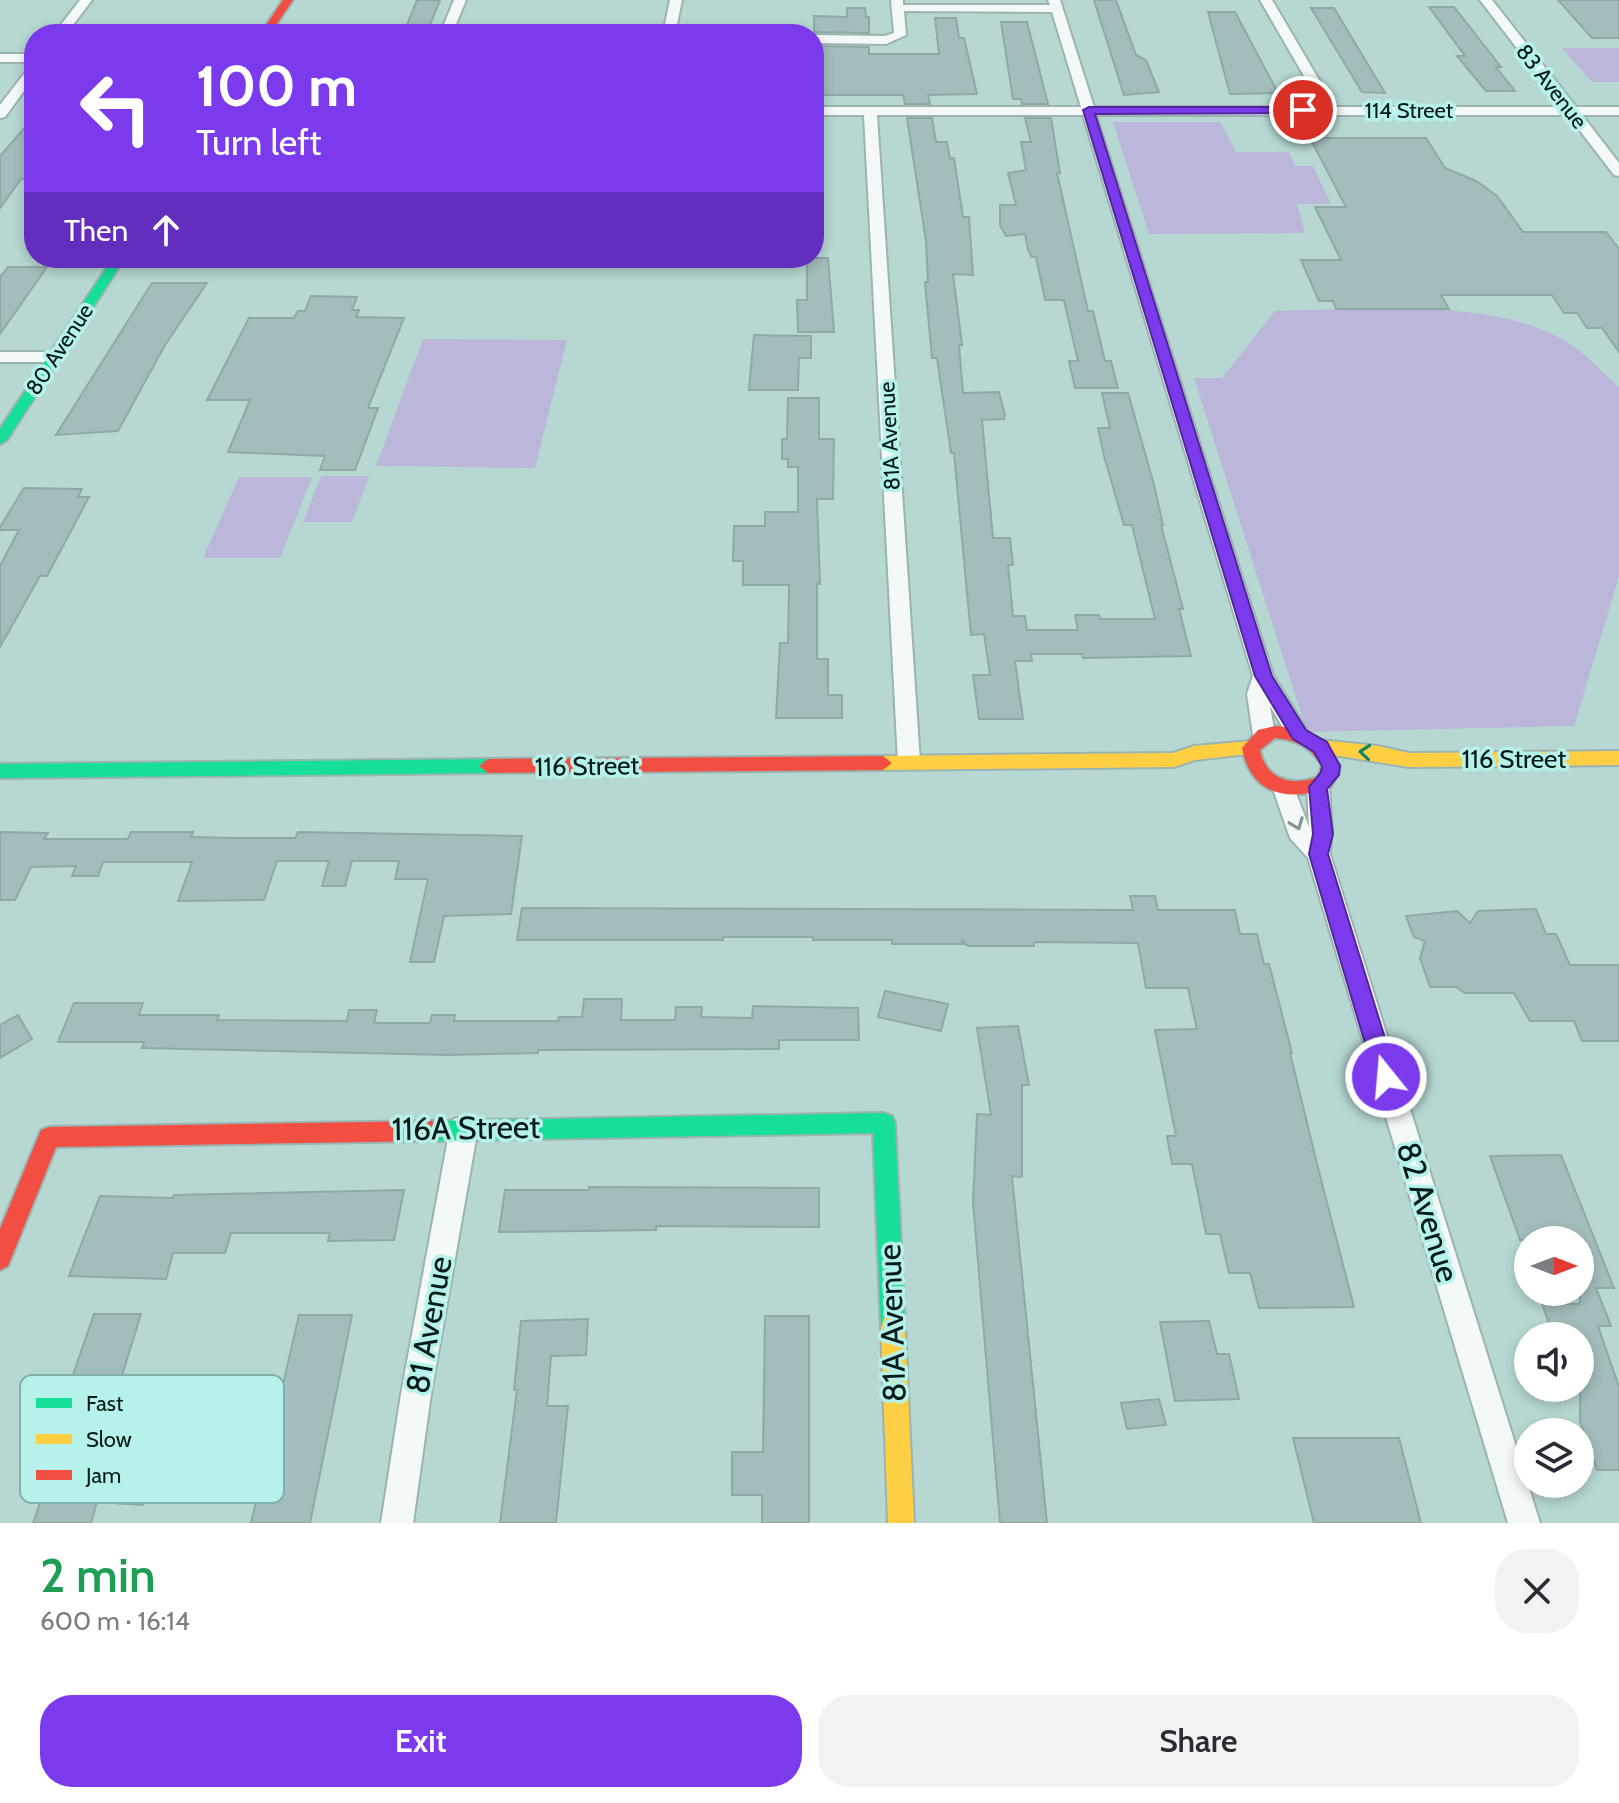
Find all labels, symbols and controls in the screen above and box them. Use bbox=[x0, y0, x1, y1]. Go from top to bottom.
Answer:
street label: 83 Avenue bbox=[1510, 39, 1593, 134]
text: 100 m bbox=[196, 52, 357, 120]
icon: left bbox=[64, 56, 168, 160]
pin bbox=[1269, 76, 1337, 144]
icon: arrive bbox=[1281, 88, 1325, 132]
street label: 114 Street bbox=[1365, 97, 1454, 124]
text: Turn left bbox=[196, 120, 321, 164]
icon: ahead bbox=[144, 208, 188, 252]
text: Then bbox=[64, 212, 128, 249]
street label: 80 Avenue bbox=[20, 299, 99, 400]
street label: 81A Avenue bbox=[873, 381, 906, 491]
one-way arrow bbox=[1358, 743, 1371, 760]
street label: 116 Street bbox=[1462, 743, 1566, 775]
street label: 116 Street bbox=[535, 749, 640, 783]
one-way arrow bbox=[1287, 816, 1304, 830]
position arrow bbox=[1344, 1035, 1428, 1119]
street label: 116A Street bbox=[392, 1107, 541, 1148]
street label: 82 Avenue bbox=[1389, 1137, 1468, 1287]
north arrow bbox=[1514, 1226, 1594, 1306]
map controls bbox=[1514, 1226, 1594, 1498]
street label: 81A Avenue bbox=[869, 1243, 914, 1403]
street label: 81 Avenue bbox=[397, 1253, 460, 1396]
button: sound bbox=[1514, 1322, 1594, 1402]
legend bbox=[20, 1375, 284, 1503]
text: Fast bbox=[86, 1390, 124, 1417]
button: layers bbox=[1514, 1418, 1594, 1498]
text: Slow bbox=[86, 1426, 132, 1453]
text: Jam bbox=[85, 1462, 121, 1489]
text: 2 min bbox=[40, 1546, 156, 1604]
button: close bbox=[1495, 1549, 1579, 1633]
text: 600 m · 16:14 bbox=[40, 1605, 190, 1637]
button: Exit bbox=[40, 1695, 802, 1787]
button: Share bbox=[818, 1695, 1579, 1787]

